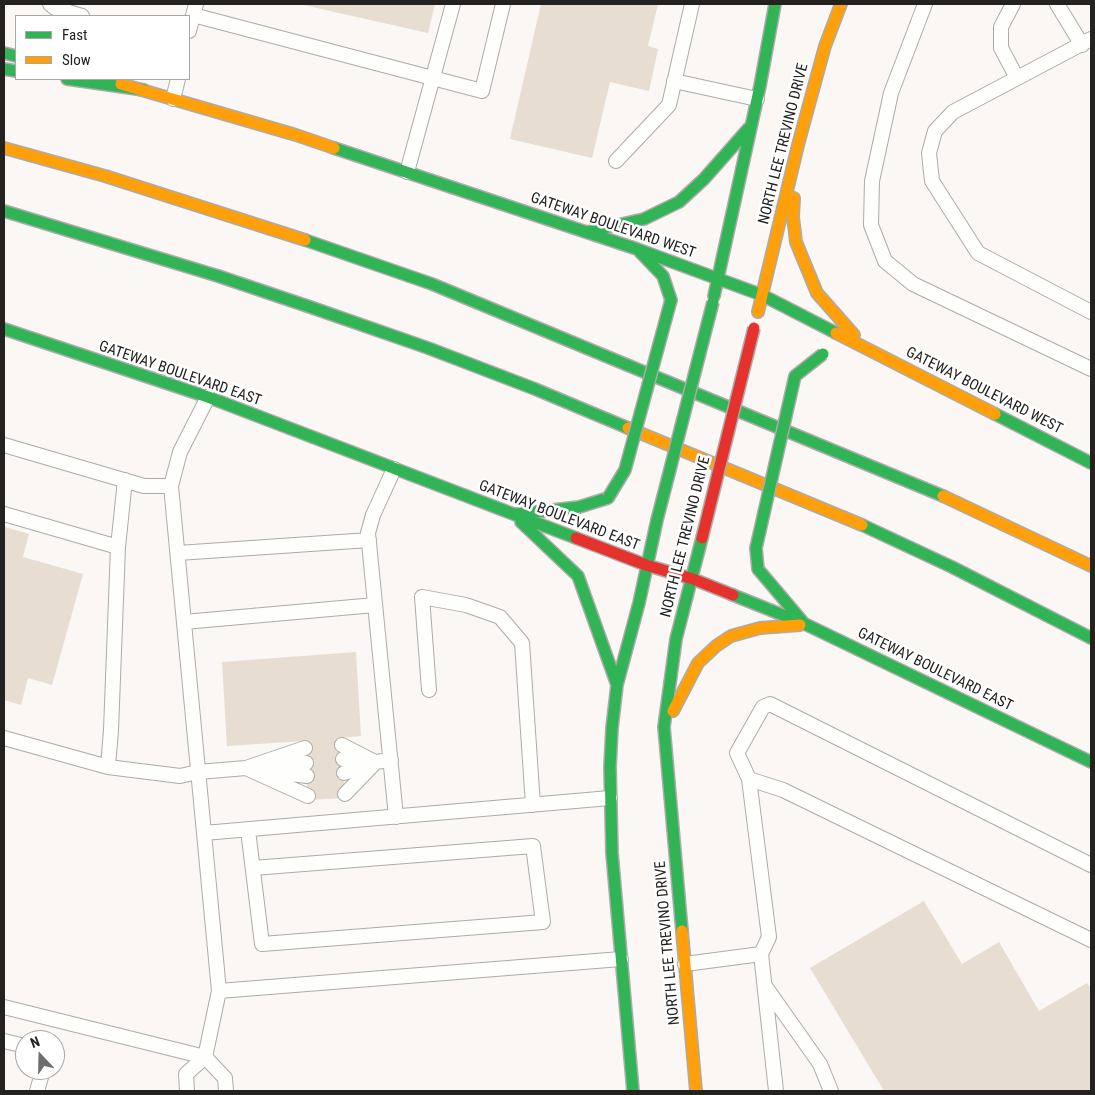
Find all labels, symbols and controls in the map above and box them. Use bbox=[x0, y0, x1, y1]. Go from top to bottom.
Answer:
legend bbox=[15, 15, 190, 80]
text: Fast bbox=[62, 26, 87, 44]
text: Slow bbox=[62, 51, 91, 69]
street label: NORTH LEE TREVINO DRIVE bbox=[755, 62, 813, 226]
street label: GATEWAY BOULEVARD WEST bbox=[528, 189, 698, 263]
street label: GATEWAY BOULEVARD EAST bbox=[96, 338, 264, 410]
street label: GATEWAY BOULEVARD WEST bbox=[903, 344, 1065, 438]
street label: NORTH LEE TREVINO DRIVE bbox=[657, 455, 715, 619]
street label: GATEWAY BOULEVARD EAST bbox=[476, 477, 642, 555]
street label: GATEWAY BOULEVARD EAST bbox=[854, 625, 1016, 715]
street label: NORTH LEE TREVINO DRIVE bbox=[652, 860, 684, 1026]
north arrow bbox=[15, 1030, 65, 1080]
text: N bbox=[28, 1033, 42, 1051]

